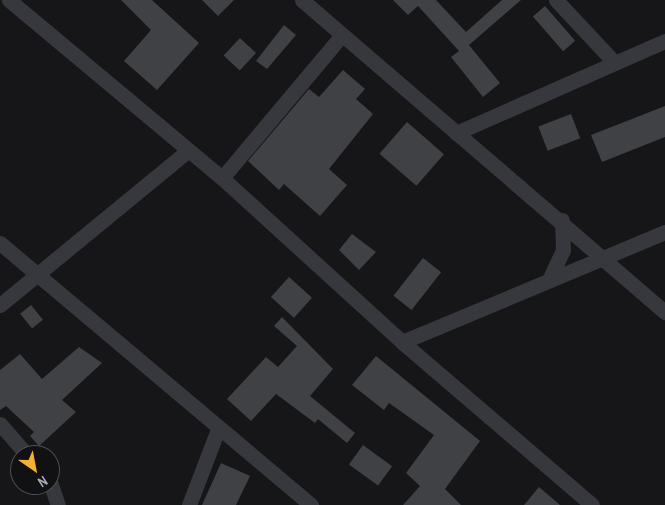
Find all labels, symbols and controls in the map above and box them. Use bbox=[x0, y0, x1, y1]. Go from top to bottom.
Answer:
north arrow bbox=[10, 445, 60, 495]
text: N bbox=[34, 472, 51, 492]

